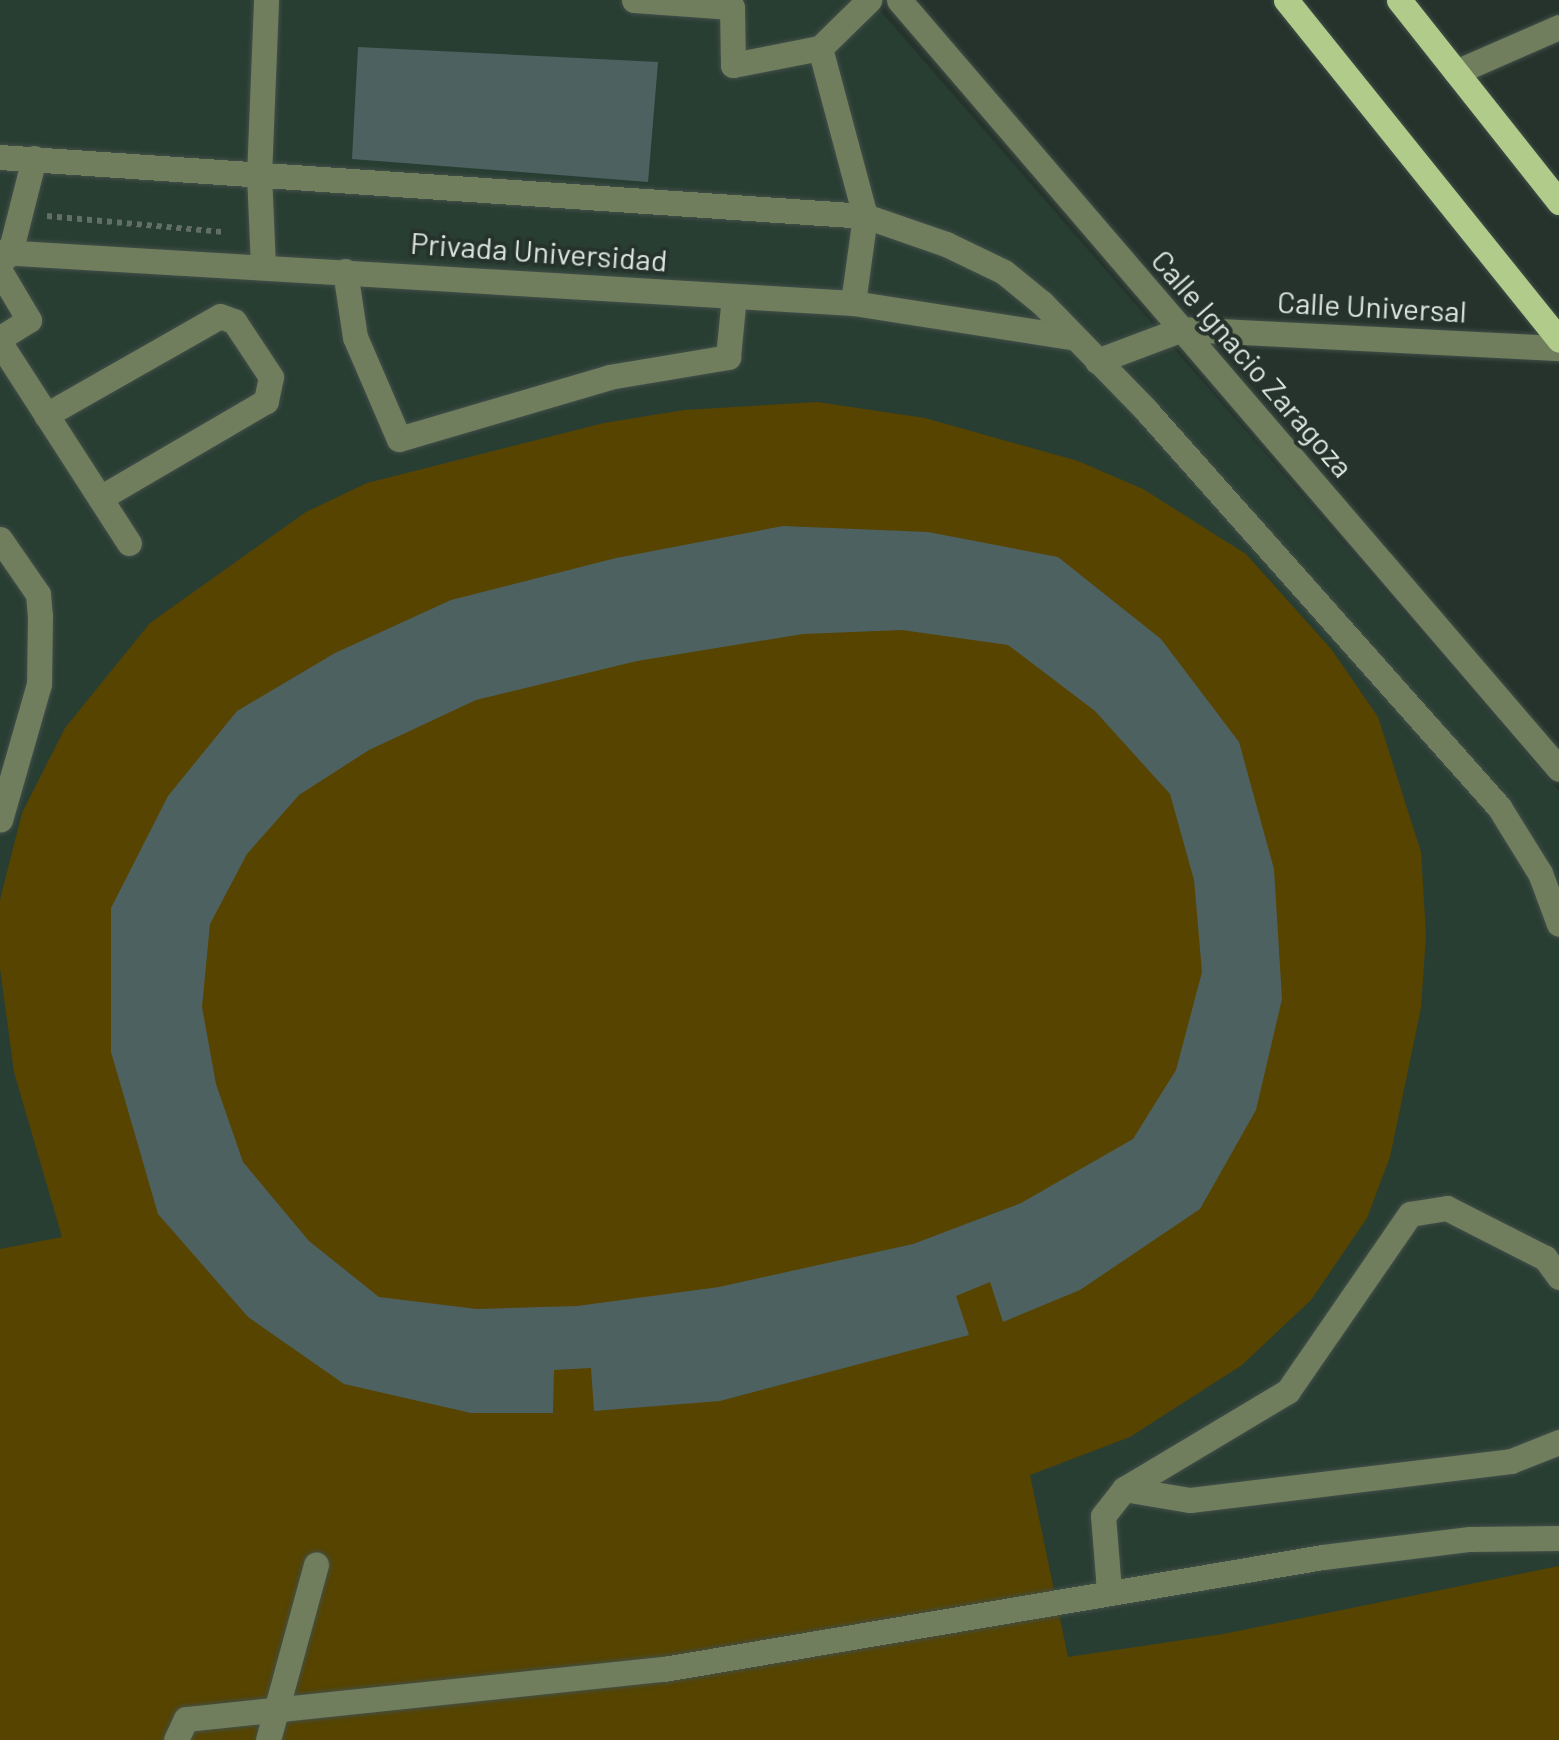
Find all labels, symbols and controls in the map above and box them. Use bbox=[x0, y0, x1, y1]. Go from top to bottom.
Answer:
street label: Privada Universidad bbox=[409, 224, 669, 278]
street label: Calle Ignacio Zaragoza bbox=[1145, 242, 1361, 484]
street label: Calle Universal bbox=[1276, 283, 1468, 329]

